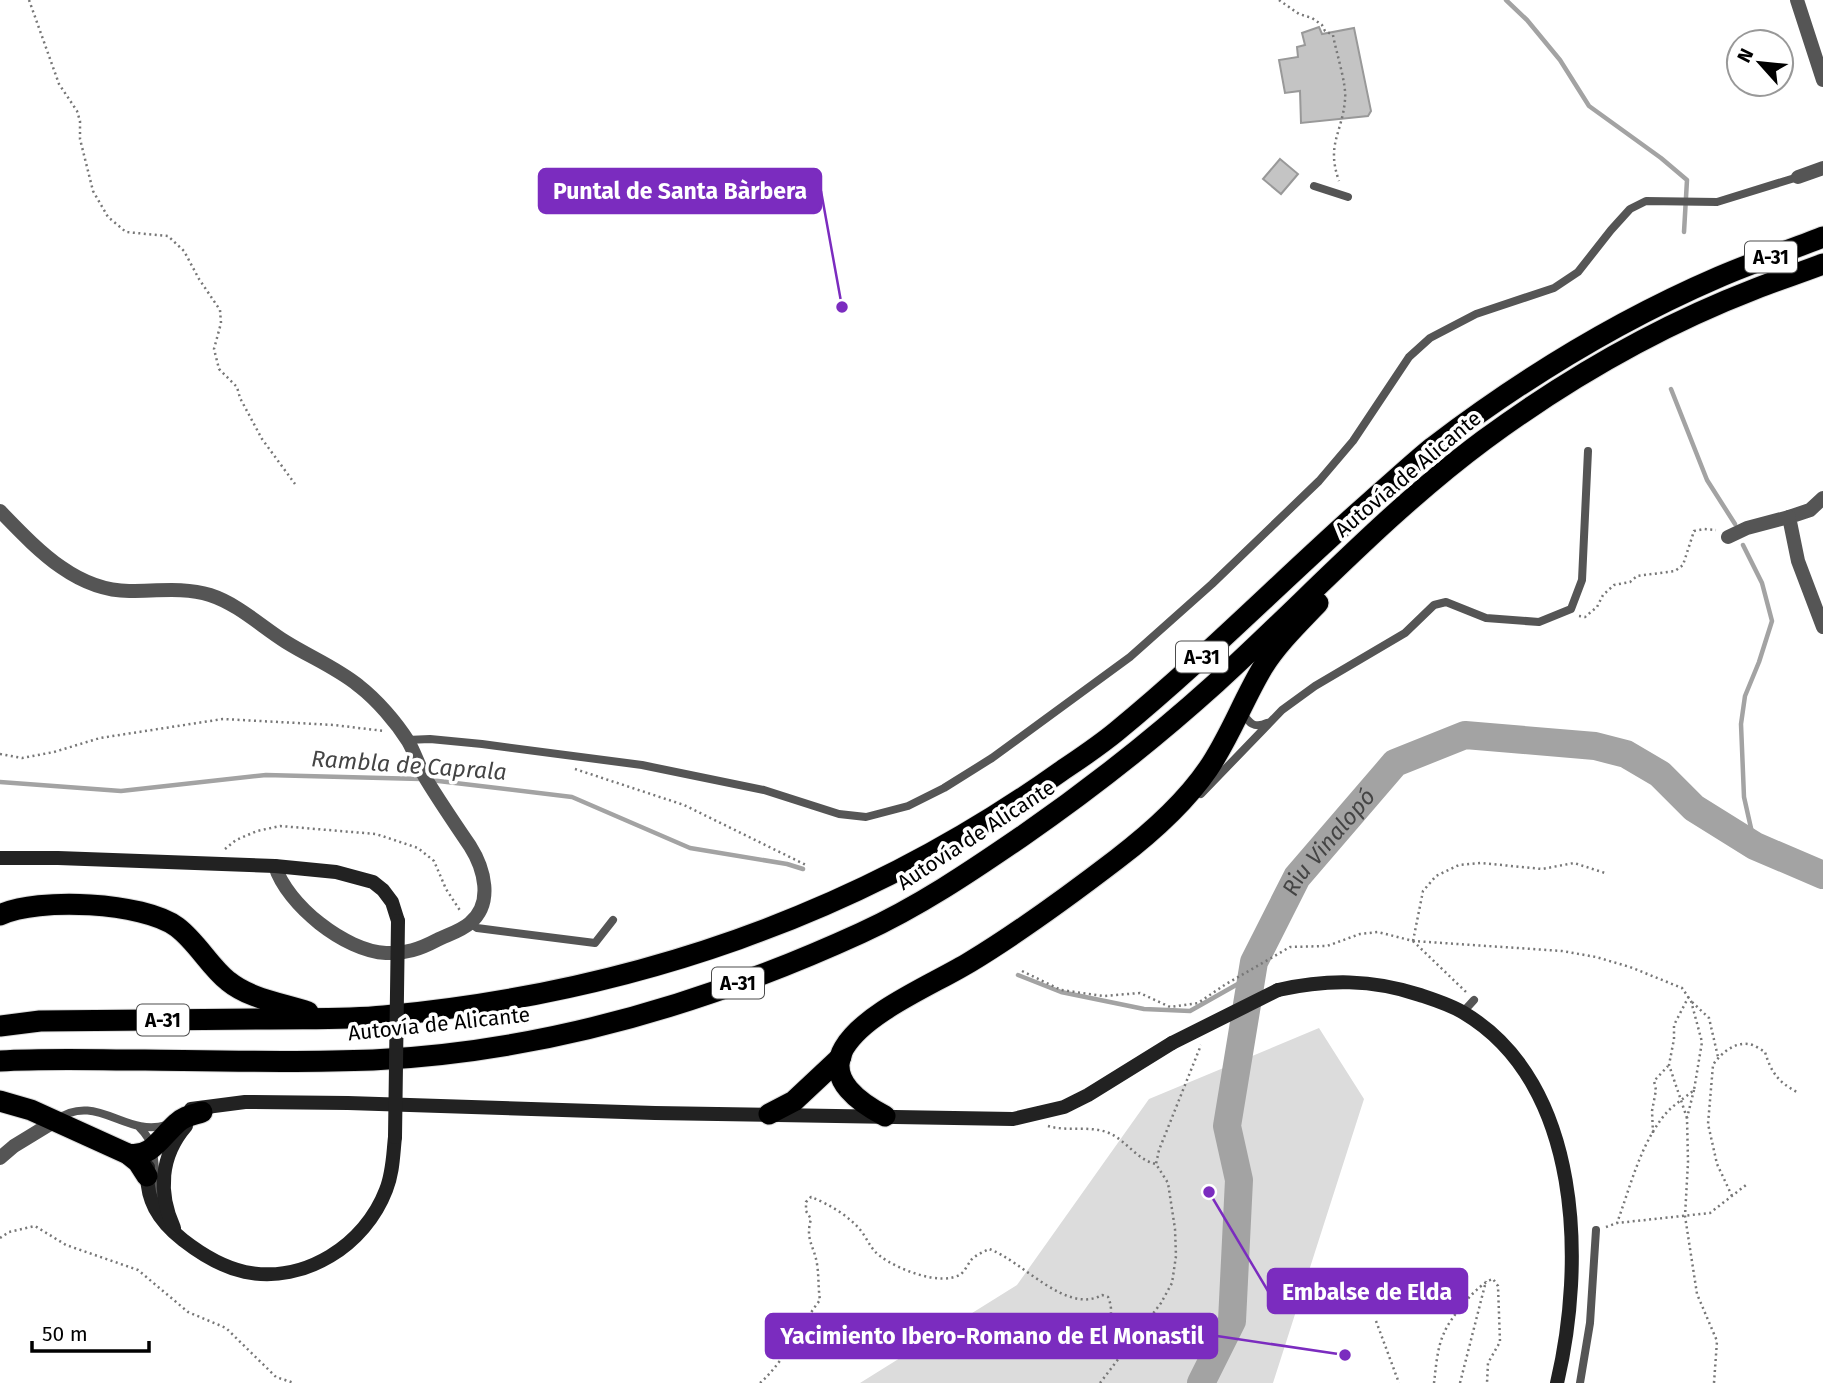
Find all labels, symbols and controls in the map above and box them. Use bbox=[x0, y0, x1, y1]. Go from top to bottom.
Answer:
north arrow bbox=[1725, 28, 1795, 98]
text: N bbox=[1732, 45, 1758, 66]
callout: Puntal de Santa Bàrbera bbox=[539, 169, 821, 213]
text: Puntal de Santa Bàrbera bbox=[553, 177, 807, 205]
road number: A-31 bbox=[1745, 242, 1797, 272]
street label: Autovía de Alicante bbox=[1330, 405, 1486, 543]
road number: A-31 bbox=[1176, 642, 1228, 672]
water label: Rambla de Caprala bbox=[310, 744, 508, 786]
street label: Autovía de Alicante bbox=[892, 774, 1060, 896]
water label: Riu Vinalopó bbox=[1276, 783, 1381, 900]
road number: A-31 bbox=[712, 967, 764, 998]
street label: Autovía de Alicante bbox=[347, 1002, 531, 1046]
road number: A-31 bbox=[137, 1004, 189, 1036]
callout: Embalse de Elda bbox=[1268, 1269, 1467, 1313]
text: Embalse de Elda bbox=[1282, 1278, 1452, 1306]
scale bar bbox=[32, 1310, 149, 1354]
callout: Yacimiento Ibero-Romano de El Monastil bbox=[766, 1314, 1217, 1358]
text: 50 m bbox=[42, 1321, 88, 1347]
text: Yacimiento Ibero-Romano de El Monastil bbox=[779, 1322, 1204, 1350]

